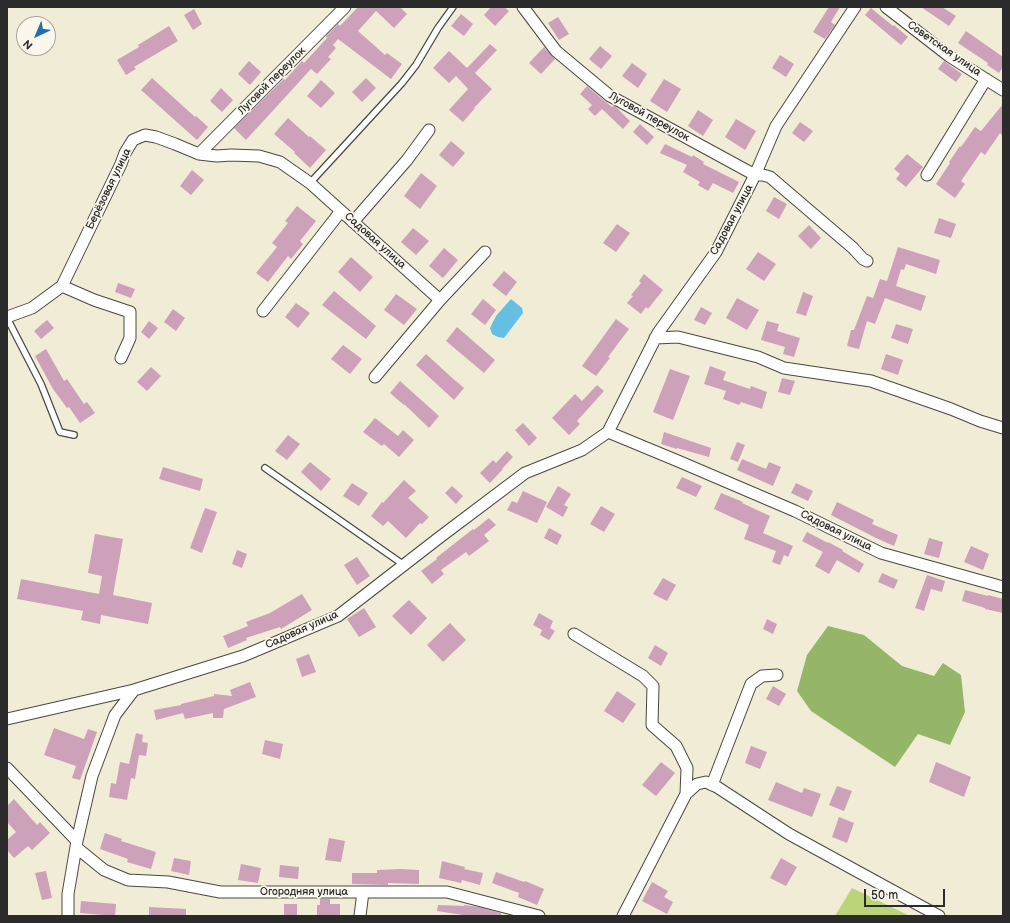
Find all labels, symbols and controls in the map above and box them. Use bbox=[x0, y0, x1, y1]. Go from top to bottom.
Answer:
north arrow bbox=[16, 16, 56, 56]
street label: Советская улица bbox=[905, 19, 983, 79]
text: N bbox=[21, 37, 36, 52]
street label: Луговой переулок bbox=[235, 44, 309, 118]
street label: Луговой переулок bbox=[606, 89, 692, 145]
street label: Берёзовая улица bbox=[84, 146, 134, 232]
street label: Садовая улица bbox=[708, 182, 756, 258]
street label: Садовая улица bbox=[342, 210, 408, 272]
street label: Садовая улица bbox=[798, 508, 874, 554]
street label: Садовая улица bbox=[264, 608, 340, 652]
scale bar bbox=[866, 881, 947, 907]
street label: Огородняя улица bbox=[260, 885, 348, 899]
text: 50 m bbox=[871, 888, 898, 903]

